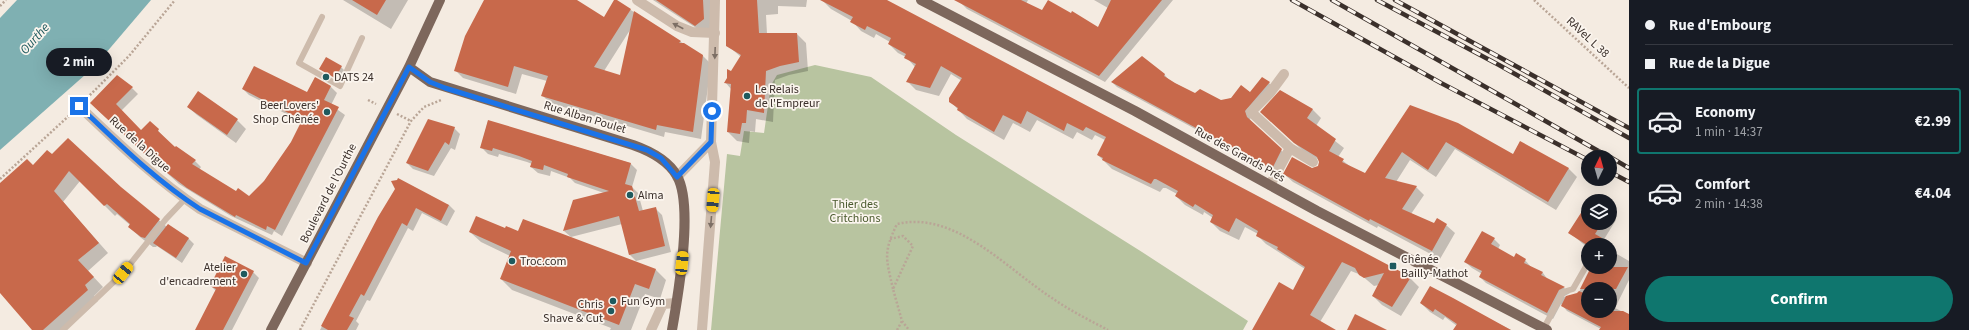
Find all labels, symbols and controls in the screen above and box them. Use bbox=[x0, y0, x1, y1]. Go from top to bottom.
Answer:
street label: RAVeL L 38 bbox=[1562, 13, 1613, 62]
text: Rue d'Embourg bbox=[1669, 15, 1771, 36]
water label: Ourthe bbox=[16, 19, 54, 58]
one-way arrow bbox=[672, 23, 684, 29]
one-way arrow bbox=[711, 47, 718, 59]
callout: 2 min bbox=[46, 48, 112, 76]
text: 2 min bbox=[63, 53, 95, 71]
text: Rue de la Digue bbox=[1669, 53, 1770, 74]
place label: DATS 24 bbox=[334, 69, 374, 86]
marker: DATS 24 bbox=[321, 72, 331, 82]
place label: Le Relais de l'Empreur bbox=[755, 81, 821, 112]
marker: Le Relais de l'Empreur bbox=[742, 91, 752, 101]
route end bbox=[70, 97, 88, 115]
place label: BeerLovers' Shop Chênée bbox=[253, 97, 319, 128]
street label: Rue Alban Poulet bbox=[542, 97, 628, 138]
route start bbox=[703, 102, 721, 120]
text: Economy bbox=[1695, 102, 1756, 123]
icon: car bbox=[1647, 103, 1683, 139]
marker: BeerLovers' Shop Chênée bbox=[322, 107, 332, 117]
text: €2.99 bbox=[1915, 111, 1951, 132]
street label: Rue de la Digue bbox=[105, 112, 174, 177]
street label: Rue des Grands Prés bbox=[1191, 122, 1288, 186]
text: 1 min · 14:37 bbox=[1695, 123, 1763, 141]
street label: Boulevard de l'Ourthe bbox=[296, 140, 361, 246]
north arrow bbox=[1581, 150, 1617, 186]
map controls bbox=[1581, 150, 1617, 318]
text: Comfort bbox=[1695, 174, 1750, 195]
icon: car bbox=[1647, 175, 1683, 211]
text: €4.04 bbox=[1915, 183, 1951, 204]
place label: Alma bbox=[638, 187, 664, 204]
car bbox=[706, 188, 720, 212]
marker: Alma bbox=[625, 190, 635, 200]
button: layers bbox=[1581, 194, 1617, 230]
text: 2 min · 14:38 bbox=[1695, 195, 1763, 213]
park label: Thier des Critchions bbox=[830, 196, 880, 227]
one-way arrow bbox=[707, 216, 714, 228]
button: + bbox=[1581, 238, 1617, 274]
car bbox=[675, 250, 689, 276]
place label: Chênée Bailly-Mathot bbox=[1401, 251, 1468, 282]
place label: Troc.com bbox=[520, 253, 566, 270]
marker: Troc.com bbox=[507, 256, 517, 266]
place label: Atelier d'encadrement bbox=[160, 259, 237, 290]
car bbox=[111, 260, 135, 286]
marker: Chênée Bailly-Mathot bbox=[1388, 261, 1398, 271]
marker: Atelier d'encadrement bbox=[239, 269, 249, 279]
button: Confirm bbox=[1645, 276, 1953, 322]
button: − bbox=[1581, 282, 1617, 318]
place label: Fun Gym bbox=[621, 293, 665, 310]
place label: Chris Shave & Cut bbox=[543, 296, 603, 327]
marker: Fun Gym bbox=[608, 296, 618, 306]
marker: Chris Shave & Cut bbox=[606, 306, 616, 316]

